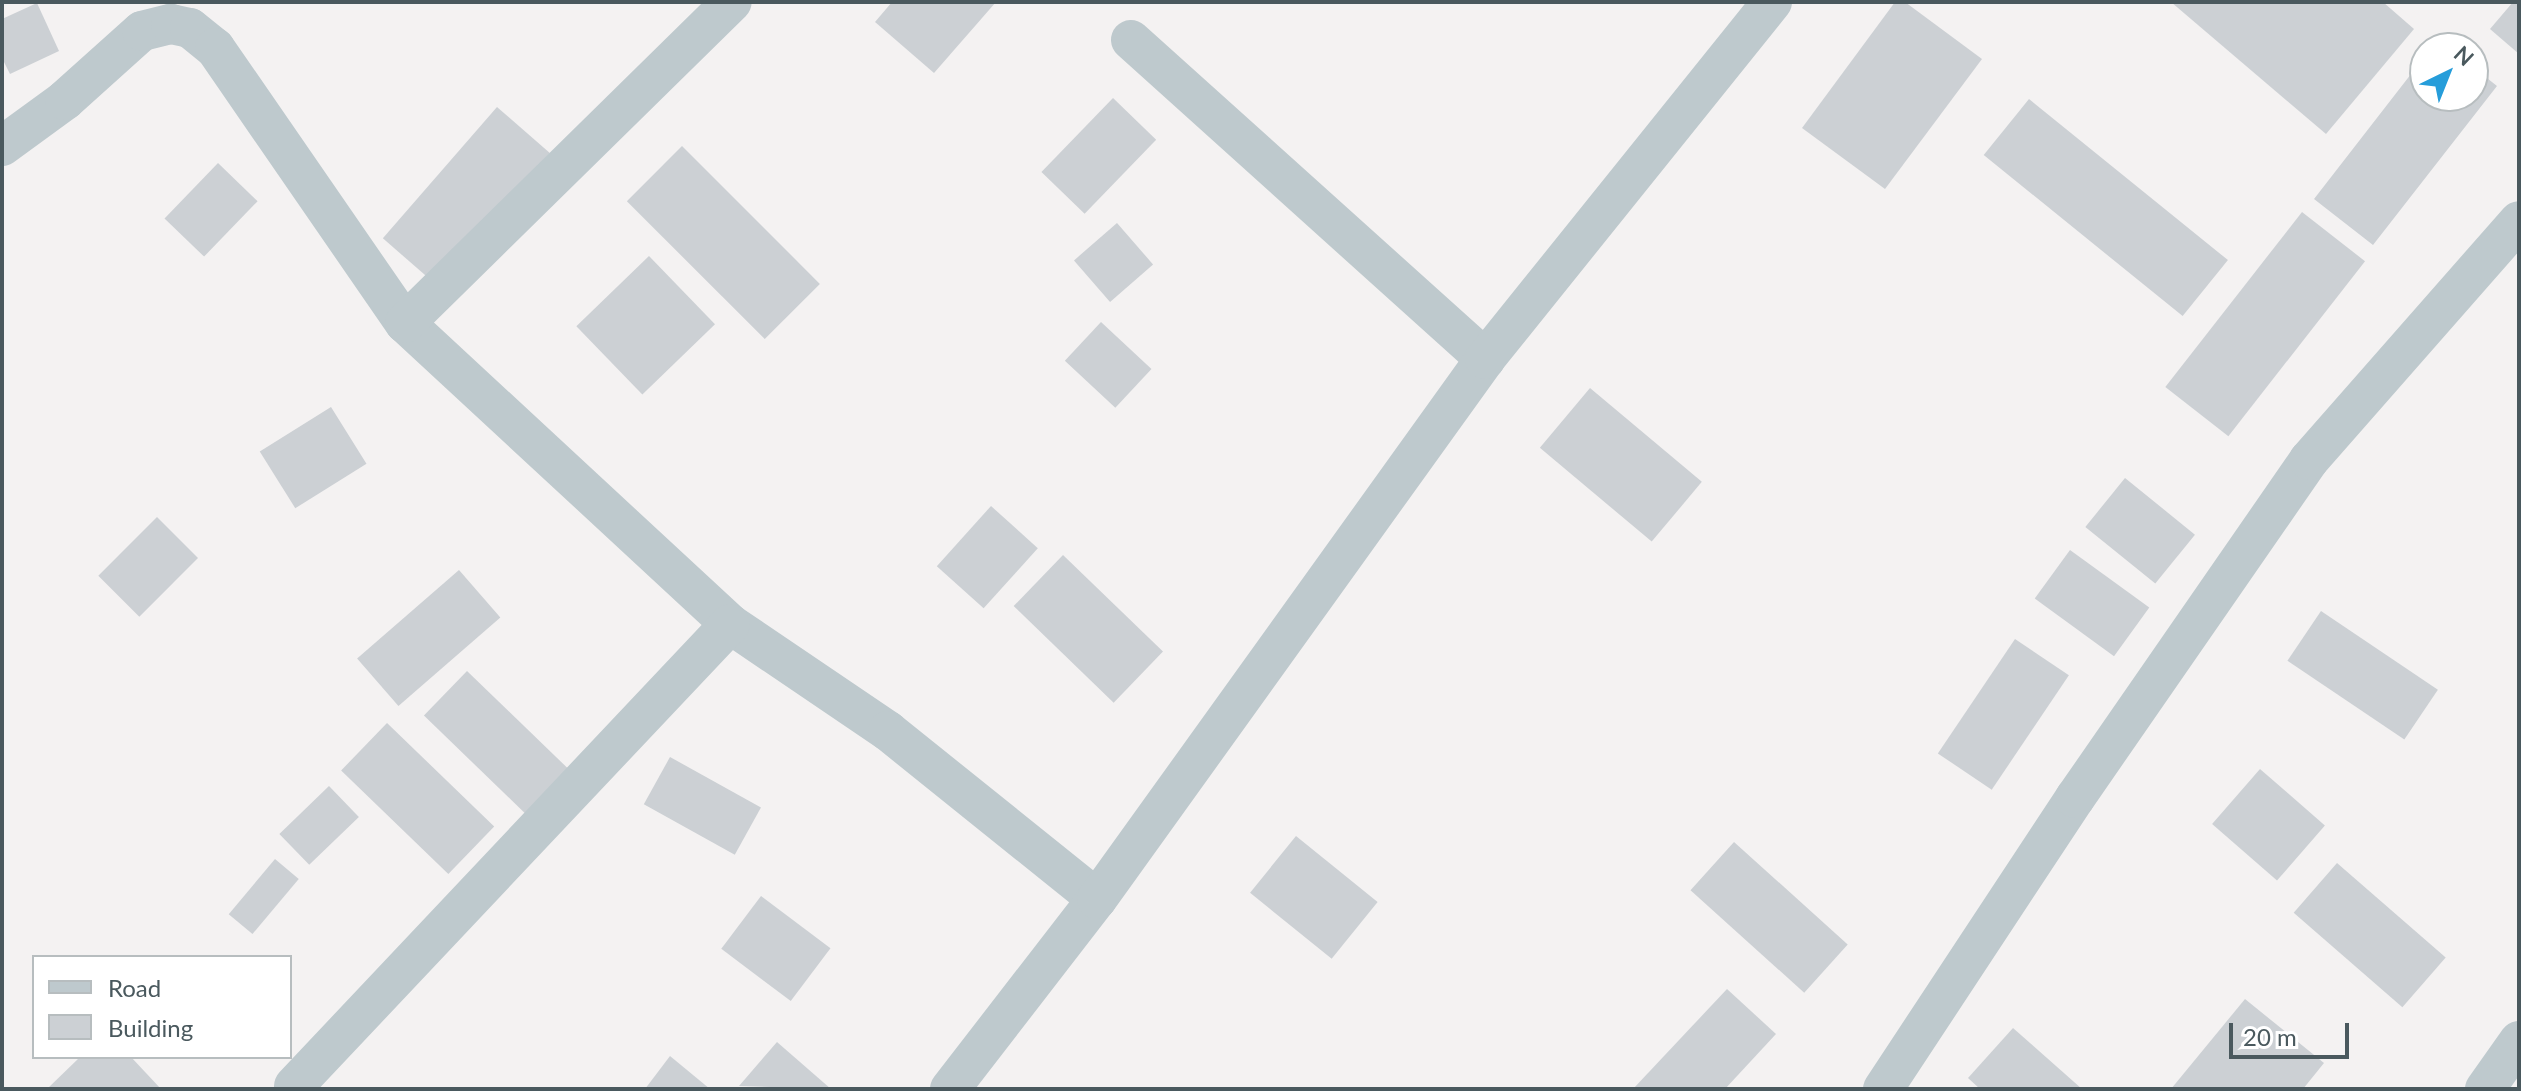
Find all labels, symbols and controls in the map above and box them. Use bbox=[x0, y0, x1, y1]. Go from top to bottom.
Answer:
north arrow bbox=[2409, 32, 2489, 112]
text: N bbox=[2449, 40, 2480, 71]
legend bbox=[32, 955, 292, 1059]
text: Road bbox=[108, 973, 161, 1002]
scale bar bbox=[2233, 1007, 2353, 1057]
text: Building bbox=[108, 1013, 193, 1042]
text: 20 m bbox=[2243, 1022, 2297, 1051]

